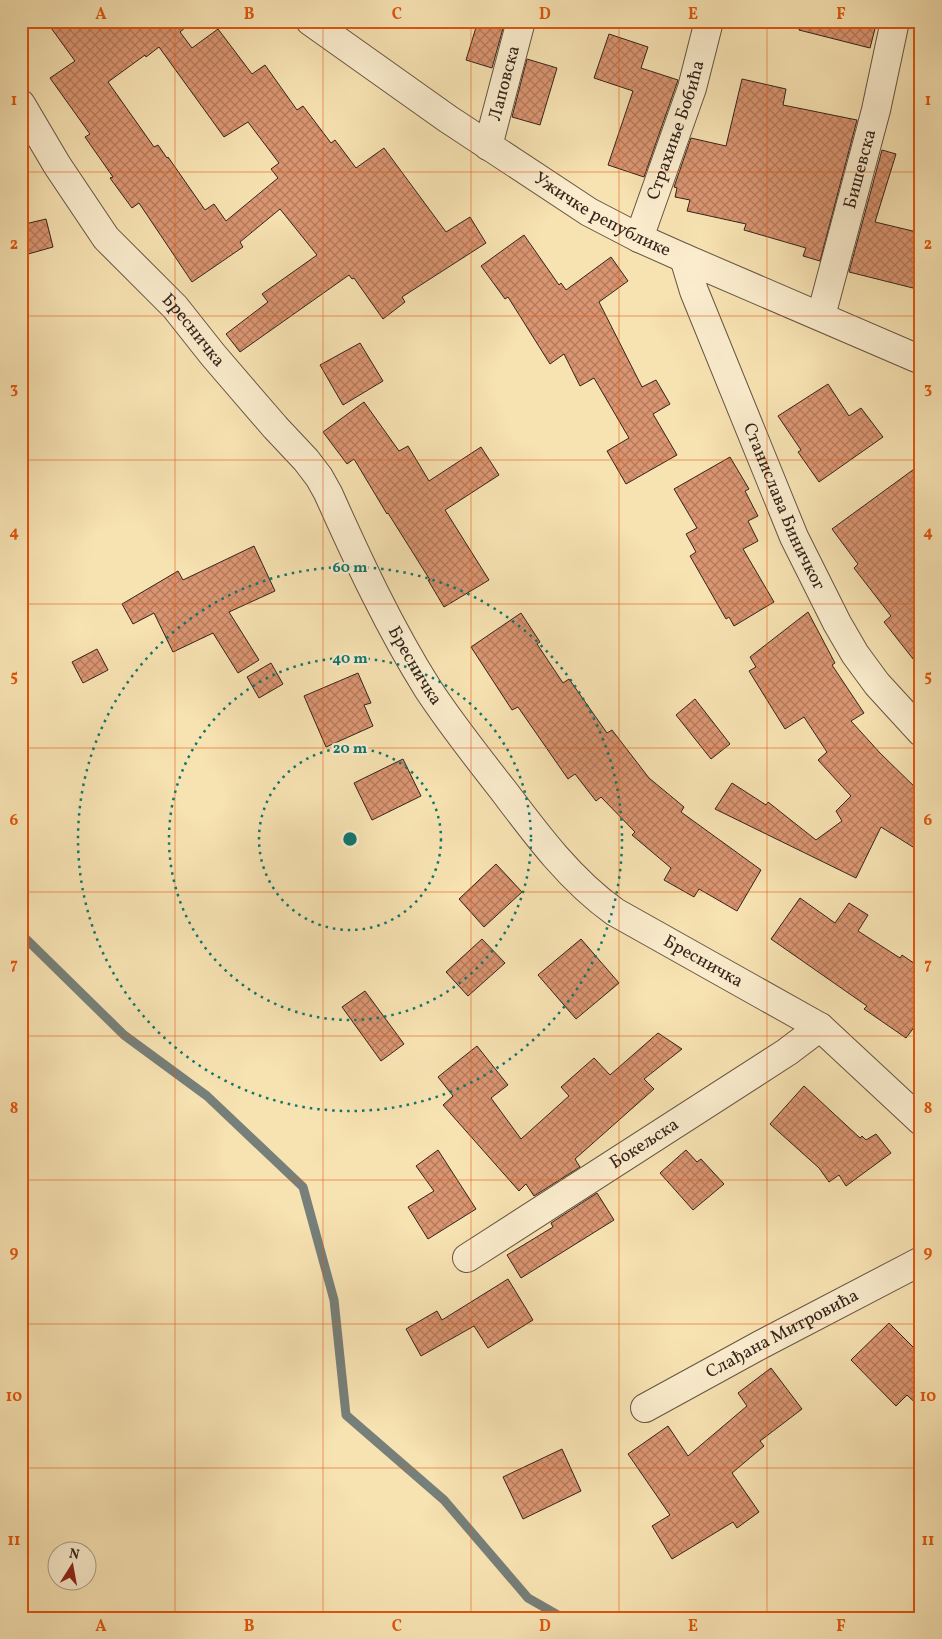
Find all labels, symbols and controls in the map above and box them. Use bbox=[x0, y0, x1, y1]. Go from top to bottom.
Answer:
text: A bbox=[95, 4, 107, 26]
text: B bbox=[244, 4, 255, 26]
text: C bbox=[392, 4, 402, 26]
text: D bbox=[539, 4, 551, 26]
text: E bbox=[688, 4, 698, 26]
text: F bbox=[836, 4, 846, 26]
street label: Лаповска bbox=[483, 43, 527, 124]
street label: Страхиње Бобића bbox=[641, 58, 711, 204]
text: 1 bbox=[11, 90, 17, 112]
text: 1 bbox=[925, 90, 931, 112]
street label: Бишевска bbox=[838, 127, 883, 212]
street label: Ужичке републике bbox=[529, 166, 675, 263]
text: 2 bbox=[10, 234, 18, 256]
text: 2 bbox=[924, 234, 932, 256]
street label: Бресничка bbox=[156, 288, 231, 373]
text: 3 bbox=[10, 378, 18, 400]
text: 3 bbox=[924, 378, 932, 400]
street label: Станислава Биничког bbox=[736, 419, 831, 595]
text: 4 bbox=[9, 522, 19, 544]
text: 4 bbox=[923, 522, 933, 544]
text: 60 m bbox=[333, 558, 368, 579]
street label: Бресничка bbox=[382, 622, 448, 710]
text: 40 m bbox=[332, 649, 368, 670]
text: 5 bbox=[10, 666, 18, 688]
text: 5 bbox=[924, 666, 932, 688]
text: 20 m bbox=[333, 739, 368, 760]
text: 6 bbox=[10, 810, 19, 832]
text: 6 bbox=[924, 810, 933, 832]
centre of rings bbox=[341, 830, 359, 848]
street label: Бресничка bbox=[659, 929, 748, 994]
text: 7 bbox=[10, 954, 18, 976]
text: 7 bbox=[924, 954, 932, 976]
text: 8 bbox=[10, 1098, 18, 1120]
text: 8 bbox=[924, 1098, 932, 1120]
street label: Бокељска bbox=[605, 1112, 684, 1175]
text: 9 bbox=[10, 1242, 19, 1264]
text: 9 bbox=[924, 1242, 933, 1264]
street label: Слађана Митровића bbox=[701, 1283, 863, 1385]
text: 10 bbox=[6, 1386, 22, 1408]
text: 10 bbox=[920, 1386, 936, 1408]
text: 11 bbox=[8, 1530, 20, 1552]
text: 11 bbox=[922, 1530, 934, 1552]
north arrow bbox=[48, 1542, 98, 1592]
text: N bbox=[67, 1544, 81, 1565]
text: A bbox=[95, 1616, 107, 1638]
text: B bbox=[244, 1616, 255, 1638]
text: C bbox=[392, 1616, 402, 1638]
text: D bbox=[539, 1616, 551, 1638]
text: E bbox=[688, 1616, 698, 1638]
text: F bbox=[836, 1616, 846, 1638]

